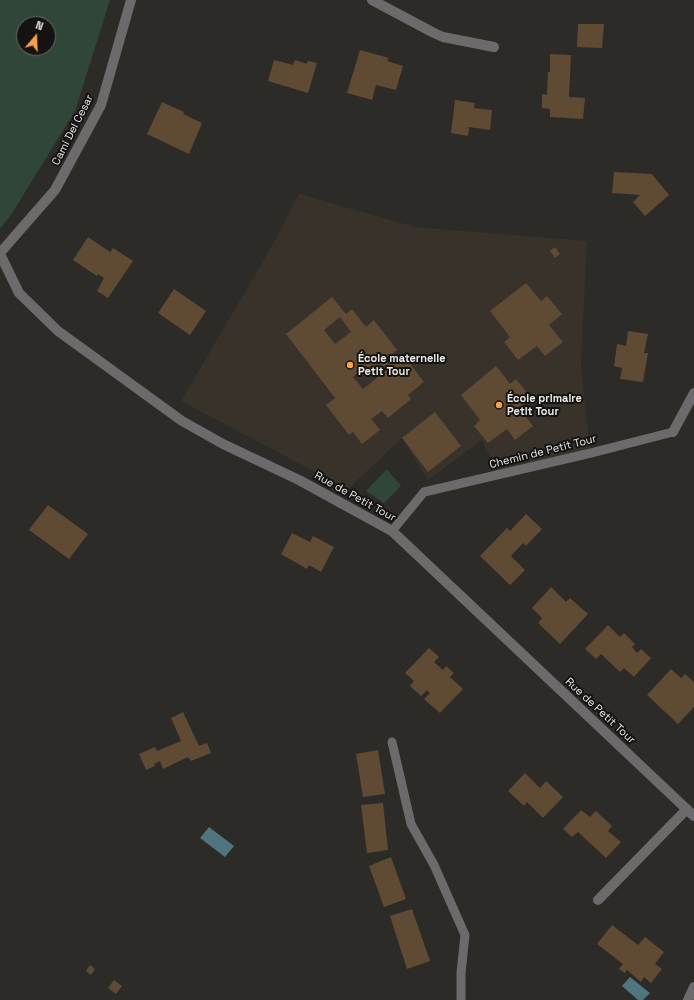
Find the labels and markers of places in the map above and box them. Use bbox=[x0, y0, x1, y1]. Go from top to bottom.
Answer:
place label: École maternelle Petit Tour bbox=[358, 352, 446, 378]
marker: École maternelle Petit Tour bbox=[345, 360, 355, 370]
place label: École primaire Petit Tour bbox=[507, 392, 582, 418]
marker: École primaire Petit Tour bbox=[494, 400, 504, 410]

